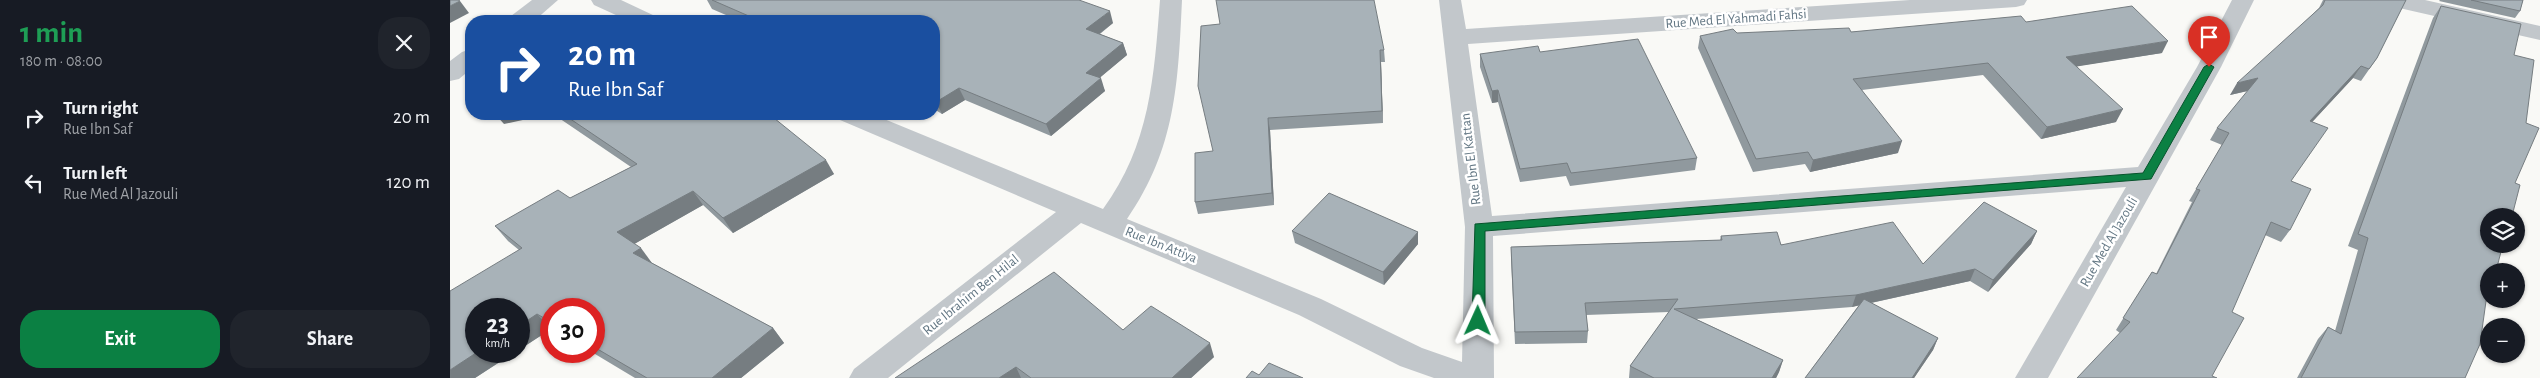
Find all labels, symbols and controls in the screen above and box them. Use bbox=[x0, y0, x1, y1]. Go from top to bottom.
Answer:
street label: Rue Med El Yahmadi Fahsi bbox=[1665, 7, 1807, 31]
pin bbox=[2188, 16, 2230, 67]
button: close bbox=[378, 17, 430, 69]
text: 1 min bbox=[20, 18, 83, 48]
icon: arrive bbox=[2195, 23, 2223, 51]
icon: right bbox=[485, 35, 550, 100]
text: 20 m bbox=[568, 37, 636, 72]
text: 180 m · 08:00 bbox=[20, 53, 103, 69]
text: Rue Ibn Saf bbox=[568, 78, 663, 100]
text: Turn right bbox=[63, 99, 138, 118]
icon: right bbox=[20, 104, 48, 132]
text: 20 m bbox=[393, 108, 430, 127]
street label: Rue Ibn El Kattan bbox=[1458, 112, 1484, 206]
text: Rue Ibn Saf bbox=[63, 121, 132, 137]
text: Turn left bbox=[63, 164, 127, 183]
icon: left bbox=[20, 169, 48, 197]
text: 120 m bbox=[386, 173, 430, 192]
text: Rue Med Al Jazouli bbox=[63, 186, 178, 202]
street label: Rue Med Al Jazouli bbox=[2078, 195, 2140, 289]
map controls bbox=[2480, 208, 2525, 363]
button: layers bbox=[2480, 208, 2525, 253]
street label: Rue Ibn Attiya bbox=[1123, 224, 1199, 266]
street label: Rue Ibrahim Ben Hilal bbox=[920, 252, 1022, 338]
button: + bbox=[2480, 263, 2525, 308]
position arrow bbox=[1451, 294, 1503, 346]
speed limit sign: 30 bbox=[540, 298, 605, 363]
button: Exit bbox=[20, 310, 220, 368]
button: Share bbox=[230, 310, 430, 368]
text: 23 bbox=[486, 312, 509, 337]
button: − bbox=[2480, 318, 2525, 363]
text: km/h bbox=[485, 337, 510, 349]

